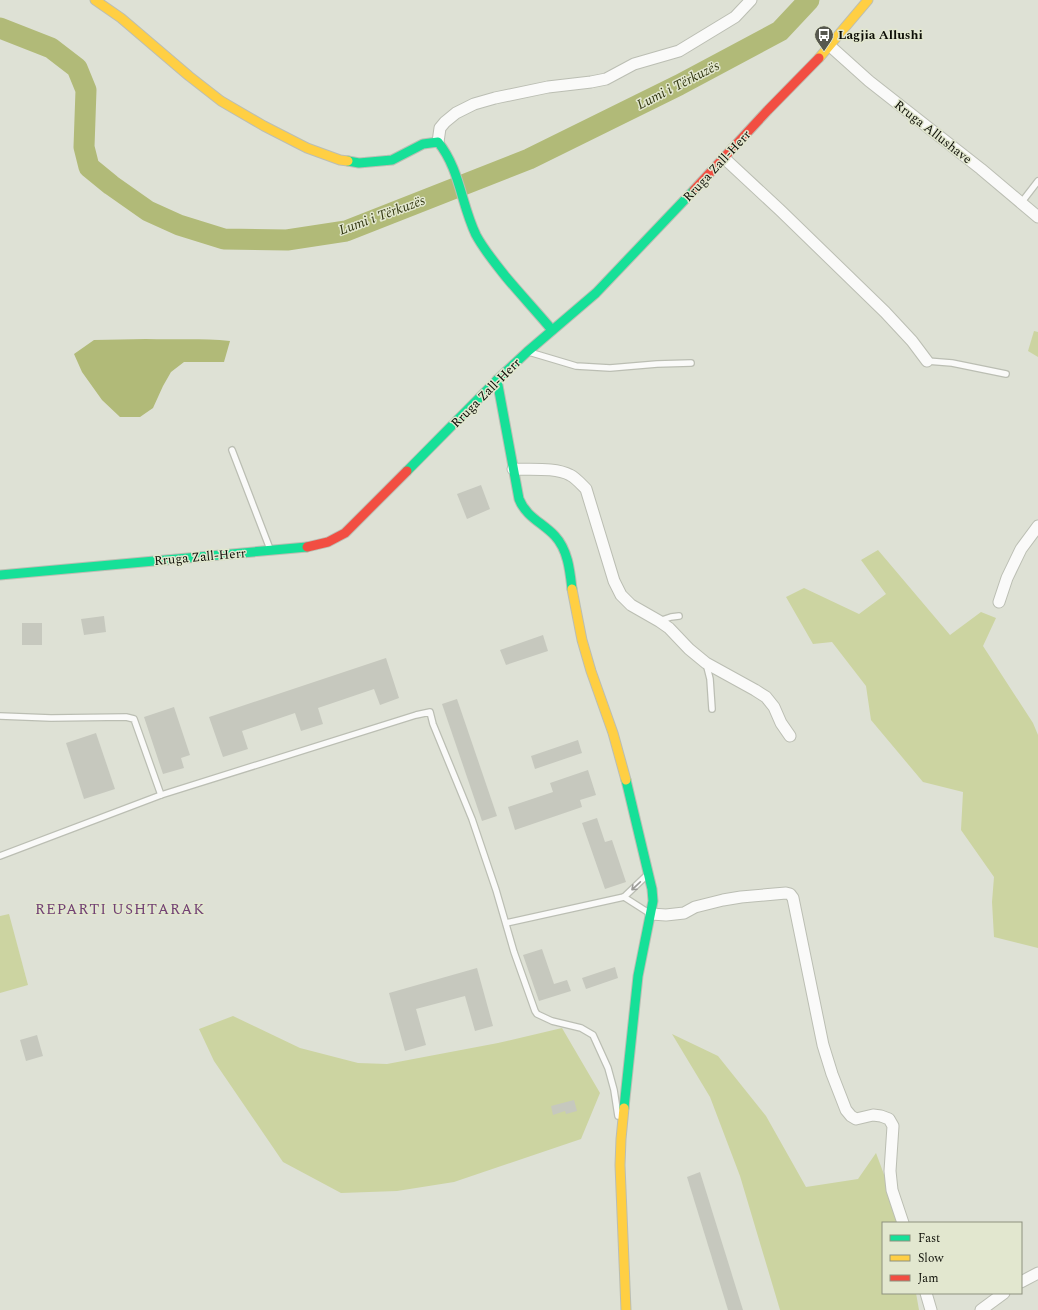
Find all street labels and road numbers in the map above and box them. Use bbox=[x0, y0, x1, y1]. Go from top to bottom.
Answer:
street label: Rruga Allushave bbox=[890, 95, 976, 169]
street label: Rruga Zall-Herr bbox=[678, 126, 756, 206]
street label: Rruga Zall-Herr bbox=[446, 353, 526, 433]
street label: Rruga Zall-Herr bbox=[153, 543, 247, 571]

